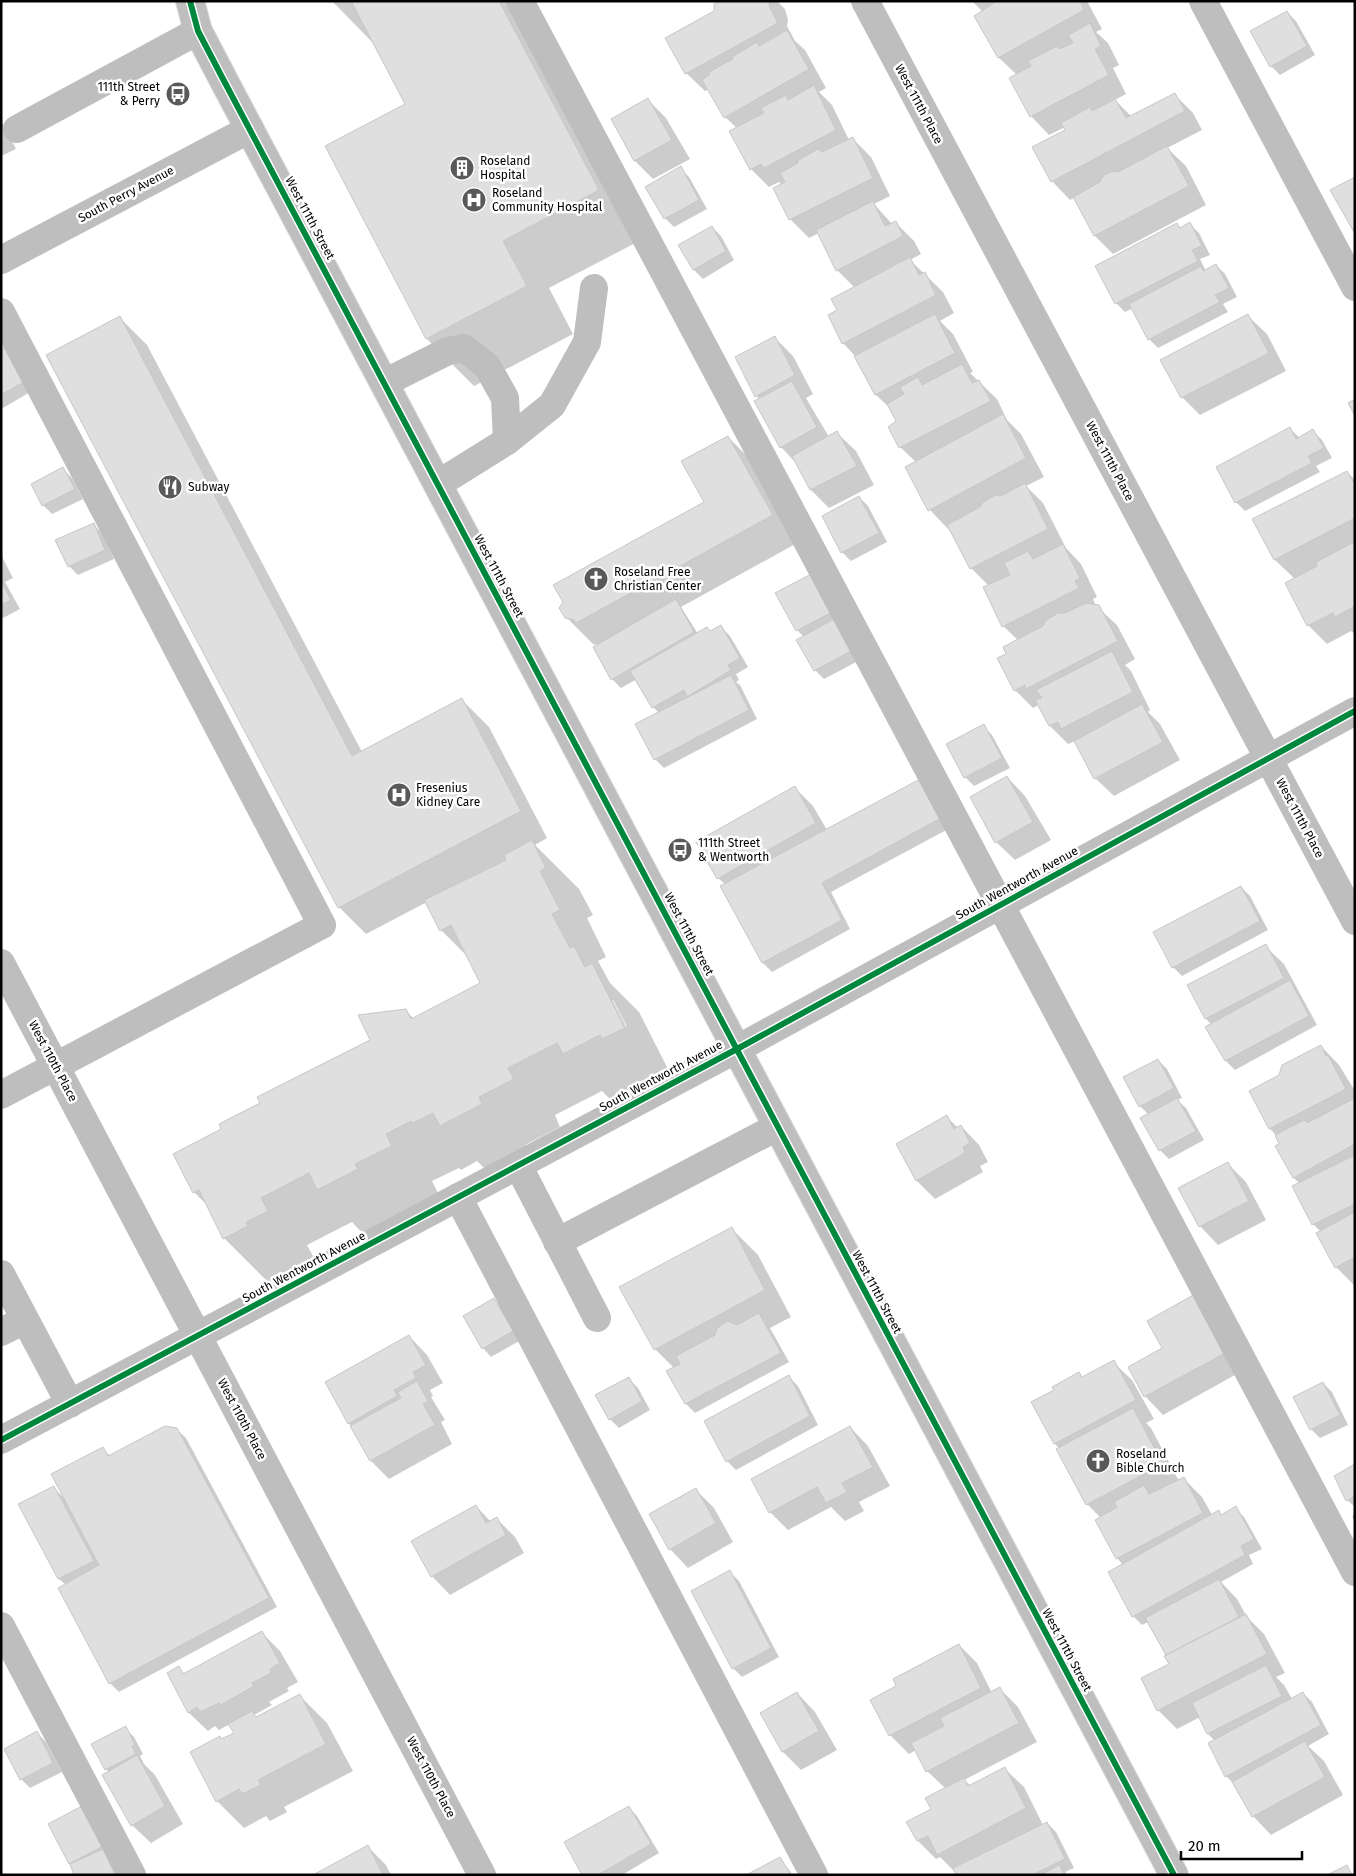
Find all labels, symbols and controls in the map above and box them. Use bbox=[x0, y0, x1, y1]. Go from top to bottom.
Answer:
street label: West 111th Place bbox=[892, 62, 946, 146]
place label: 111th Street & Perry bbox=[98, 80, 161, 108]
bus stop icon: 111th Street & Perry bbox=[165, 81, 191, 107]
place label: Roseland Hospital bbox=[480, 154, 530, 182]
building icon: Roseland Hospital bbox=[449, 155, 475, 181]
street label: South Perry Avenue bbox=[76, 163, 176, 225]
street label: West 111th Street bbox=[282, 174, 338, 262]
place label: Roseland Community Hospital bbox=[492, 186, 603, 214]
hospital icon: Roseland Community Hospital bbox=[461, 187, 487, 213]
street label: West 111th Place bbox=[1083, 419, 1137, 503]
restaurant icon: Subway bbox=[157, 474, 183, 500]
place label: Subway bbox=[188, 480, 229, 494]
street label: West 111th Street bbox=[471, 532, 527, 620]
place label: Roseland Free Christian Center bbox=[614, 565, 701, 593]
church icon: Roseland Free Christian Center bbox=[583, 566, 609, 592]
street label: West 111th Place bbox=[1273, 776, 1327, 860]
place label: Fresenius Kidney Care bbox=[416, 781, 480, 809]
hospital icon: Fresenius Kidney Care bbox=[386, 782, 412, 808]
place label: 111th Street & Wentworth bbox=[698, 836, 769, 864]
bus stop icon: 111th Street & Wentworth bbox=[667, 837, 693, 863]
street label: South Wentworth Avenue bbox=[954, 844, 1080, 922]
street label: West 111th Street bbox=[661, 890, 717, 978]
street label: West 110th Place bbox=[26, 1018, 80, 1104]
street label: South Wentworth Avenue bbox=[597, 1038, 725, 1114]
street label: South Wentworth Avenue bbox=[240, 1229, 368, 1305]
street label: West 111th Street bbox=[849, 1248, 905, 1336]
street label: West 110th Place bbox=[215, 1376, 269, 1462]
place label: Roseland Bible Church bbox=[1116, 1447, 1185, 1475]
church icon: Roseland Bible Church bbox=[1085, 1448, 1111, 1474]
street label: West 111th Street bbox=[1039, 1606, 1095, 1694]
street label: West 110th Place bbox=[404, 1734, 458, 1820]
scale bar bbox=[1181, 1828, 1302, 1860]
text: 20 m bbox=[1188, 1837, 1221, 1855]

